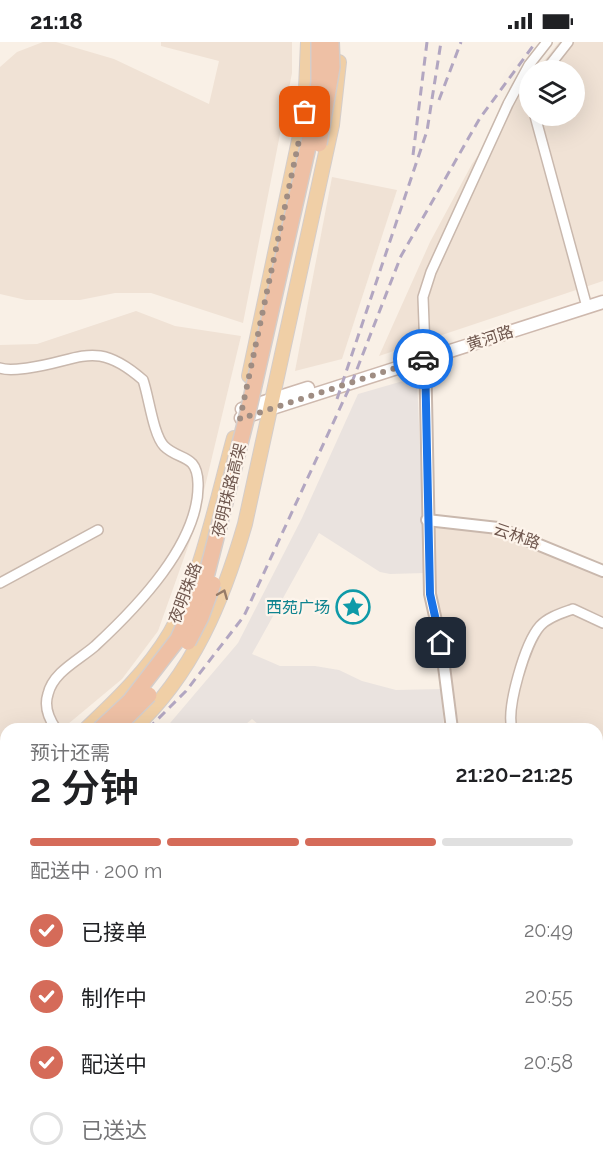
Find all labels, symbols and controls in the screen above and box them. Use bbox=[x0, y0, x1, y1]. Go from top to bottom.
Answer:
text: 21:18 bbox=[30, 8, 83, 34]
map controls bbox=[519, 60, 585, 126]
button: layers bbox=[519, 60, 585, 126]
pin bbox=[279, 86, 330, 137]
icon: bag bbox=[288, 95, 321, 128]
street label: 黄河路 bbox=[464, 322, 516, 354]
courier bbox=[393, 329, 453, 389]
icon: car bbox=[407, 343, 440, 376]
street label: 夜明珠路高架 bbox=[208, 441, 250, 539]
street label: 云林路 bbox=[491, 519, 543, 553]
street label: 夜明珠路 bbox=[165, 560, 205, 626]
one-way arrow bbox=[216, 589, 228, 600]
place icon: 西苑广场 bbox=[335, 589, 371, 625]
place label: 西苑广场 bbox=[266, 598, 330, 617]
pin bbox=[415, 617, 466, 668]
icon: home bbox=[424, 626, 457, 659]
text: 预计还需 bbox=[30, 741, 110, 765]
text: 21:20–21:25 bbox=[455, 761, 573, 787]
text: 2 分钟 bbox=[30, 765, 139, 811]
text: 配送中 · 200 m bbox=[30, 859, 162, 883]
icon: check bbox=[30, 914, 63, 947]
text: 20:49 bbox=[524, 918, 573, 942]
text: 已接单 bbox=[81, 919, 147, 945]
icon: check bbox=[30, 980, 63, 1013]
text: 20:55 bbox=[525, 984, 573, 1008]
text: 制作中 bbox=[81, 985, 147, 1011]
icon: check bbox=[30, 1046, 63, 1079]
text: 20:58 bbox=[524, 1050, 573, 1074]
text: 配送中 bbox=[81, 1051, 147, 1077]
text: 已送达 bbox=[81, 1117, 147, 1143]

